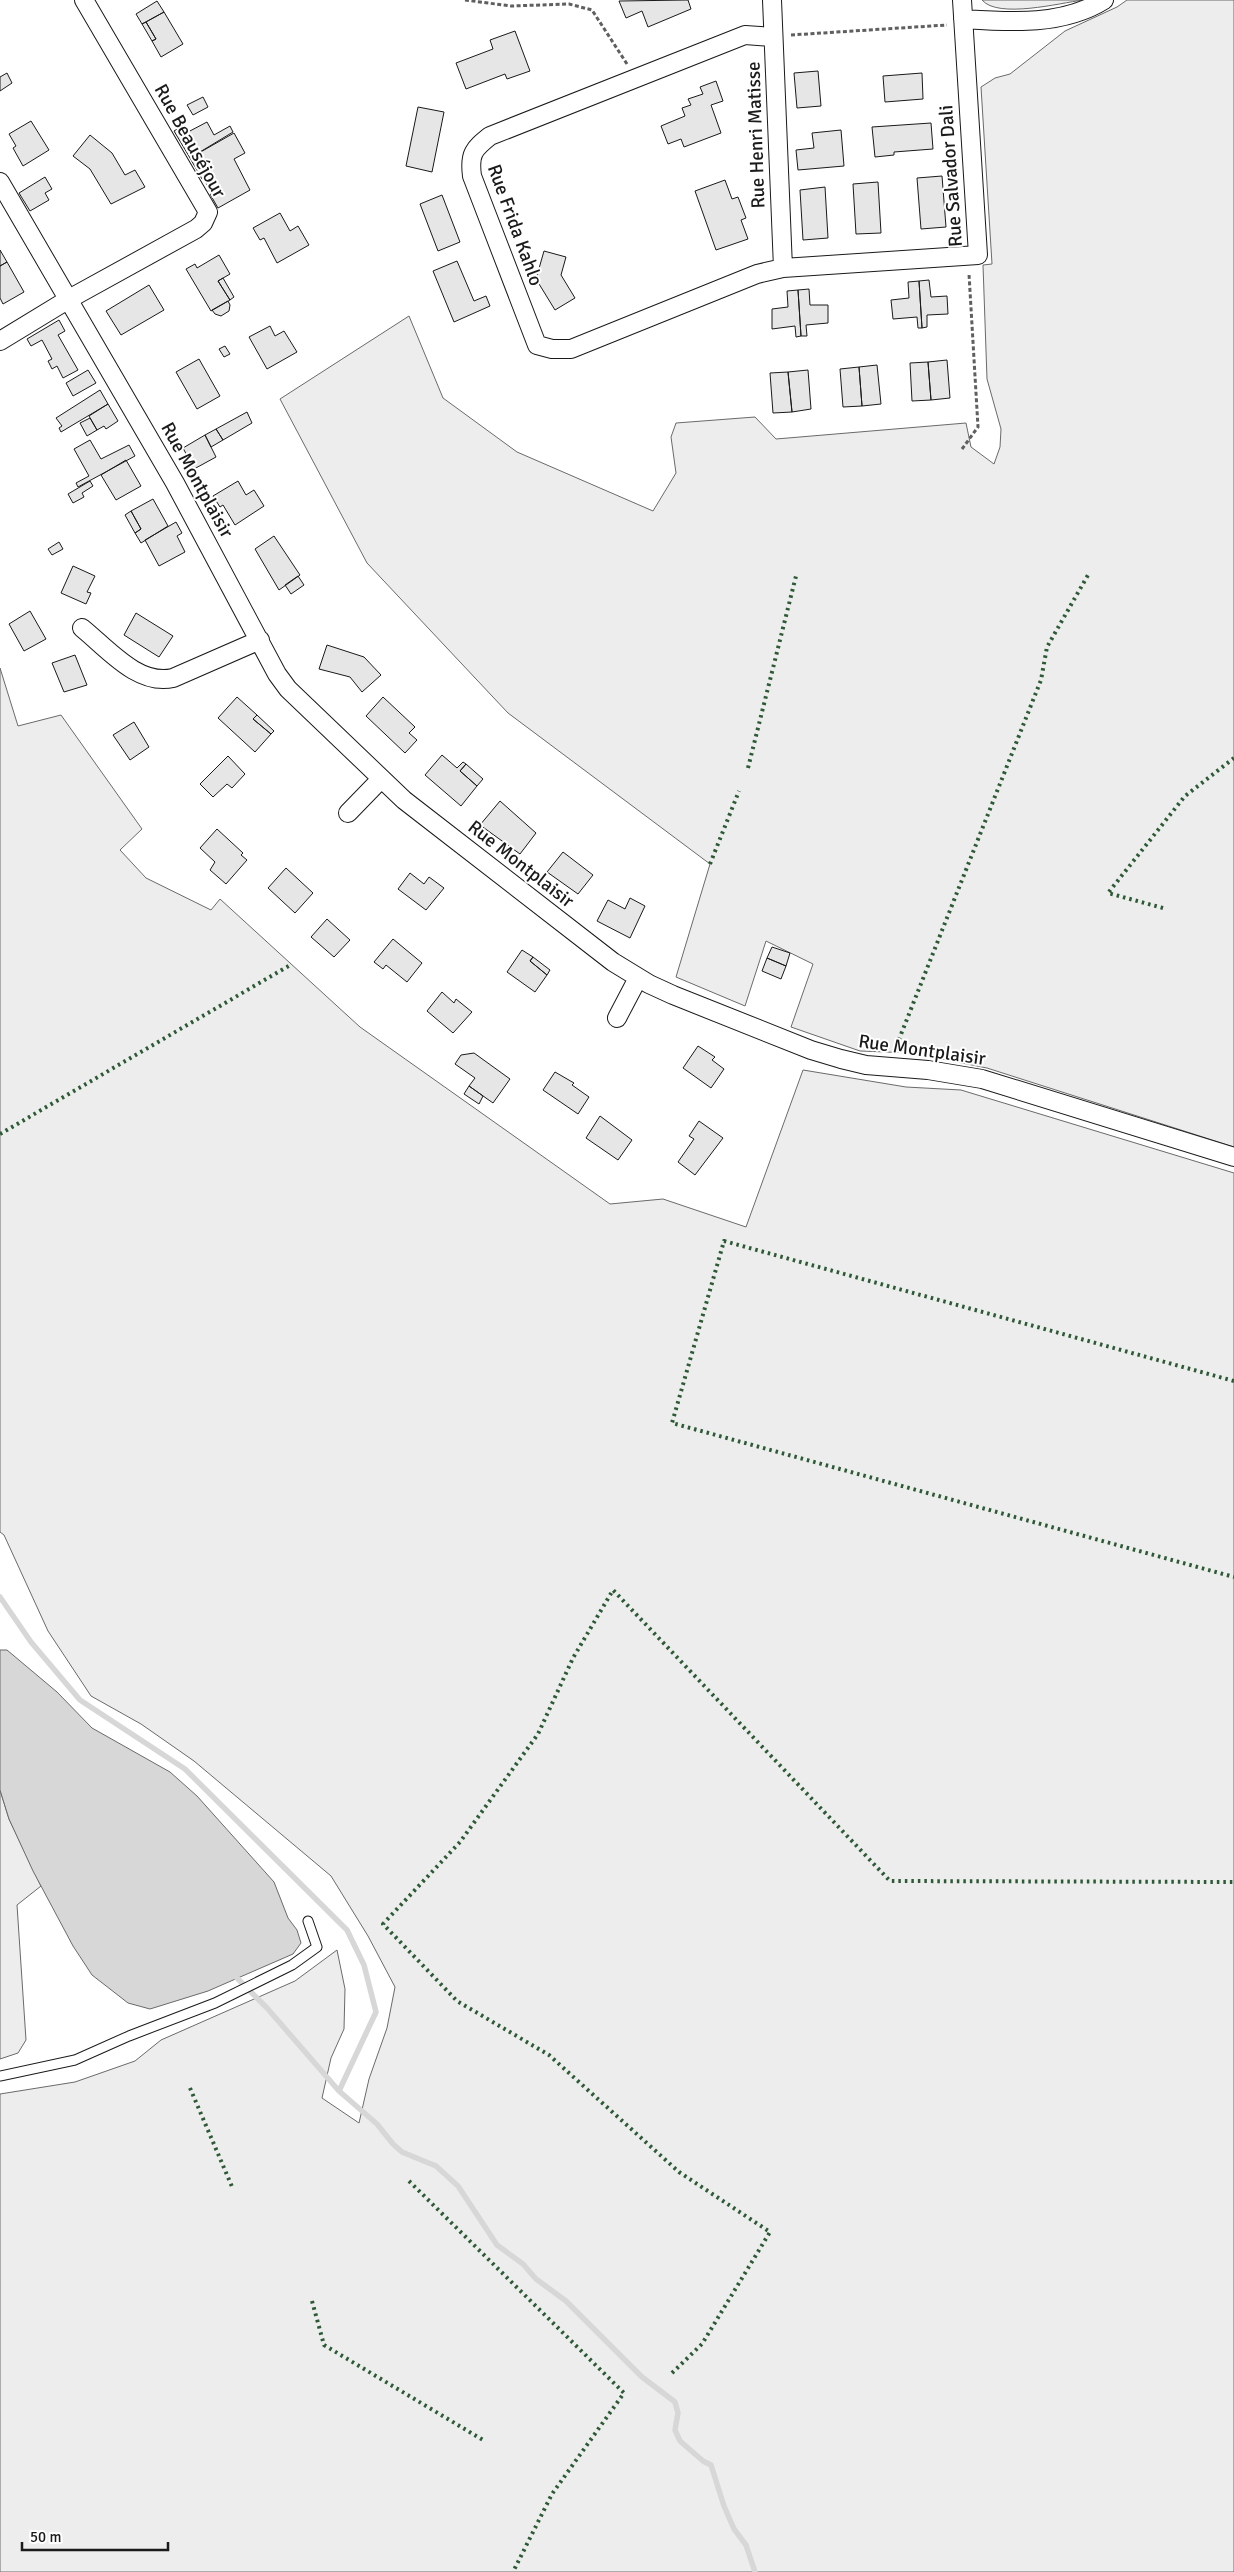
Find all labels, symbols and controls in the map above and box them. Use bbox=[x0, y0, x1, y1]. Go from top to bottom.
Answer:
street label: Rue Henri Matisse bbox=[741, 61, 771, 209]
street label: Rue Beauséjour bbox=[149, 80, 231, 202]
street label: Rue Salvador Dali bbox=[934, 104, 968, 248]
street label: Rue Frida Kahlo bbox=[482, 161, 548, 289]
street label: Rue Montplaisir bbox=[155, 418, 239, 542]
street label: Rue Montplaisir bbox=[463, 815, 579, 913]
street label: Rue Montplaisir bbox=[857, 1029, 987, 1071]
scale bar bbox=[22, 2520, 169, 2552]
text: 50 m bbox=[30, 2528, 61, 2546]

